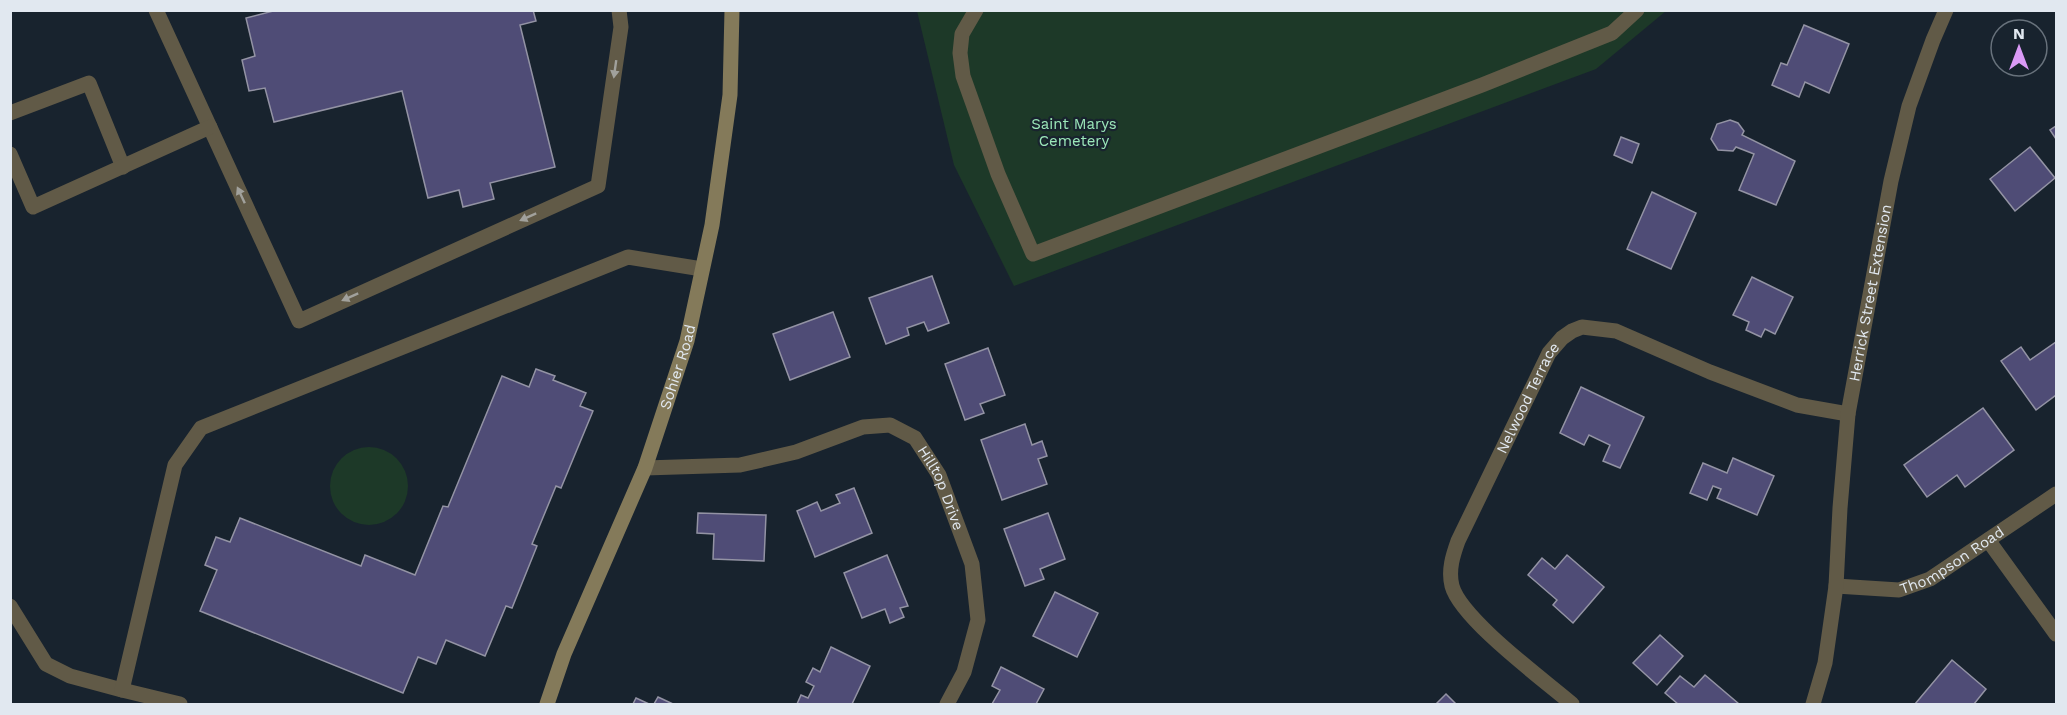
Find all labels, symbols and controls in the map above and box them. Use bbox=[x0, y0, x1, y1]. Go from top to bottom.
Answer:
north arrow bbox=[1989, 18, 2049, 78]
text: N bbox=[2013, 24, 2025, 43]
one-way arrow bbox=[610, 59, 619, 78]
park label: Saint Marys Cemetery bbox=[1031, 115, 1117, 150]
one-way arrow bbox=[236, 185, 246, 203]
street label: Herrick Street Extension bbox=[1845, 203, 1896, 383]
one-way arrow bbox=[519, 213, 537, 223]
one-way arrow bbox=[342, 293, 359, 302]
street label: Sohier Road bbox=[656, 323, 699, 412]
street label: Nelwood Terrace bbox=[1493, 339, 1563, 457]
street label: Hilltop Drive bbox=[914, 442, 968, 533]
street label: Thompson Road bbox=[1897, 523, 2007, 598]

